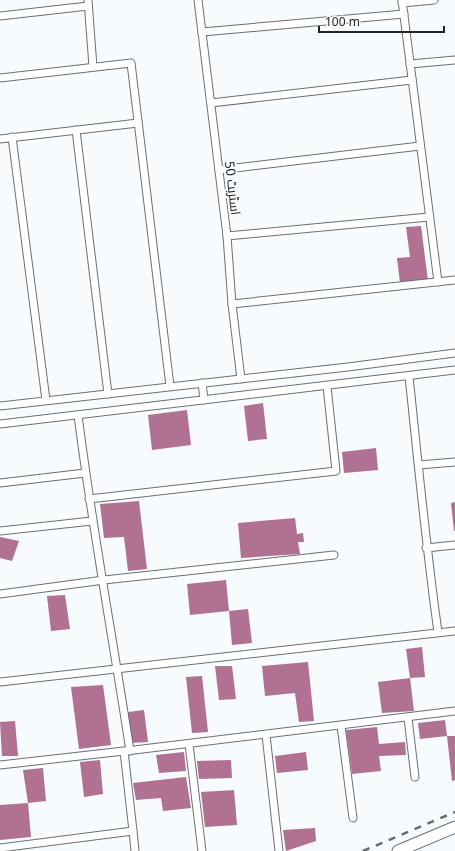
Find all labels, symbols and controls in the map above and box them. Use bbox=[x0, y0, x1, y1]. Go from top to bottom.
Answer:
scale bar bbox=[319, 8, 444, 34]
text: 100 m bbox=[325, 13, 360, 30]
street label: اسٹریٹ 50 bbox=[221, 160, 245, 216]

